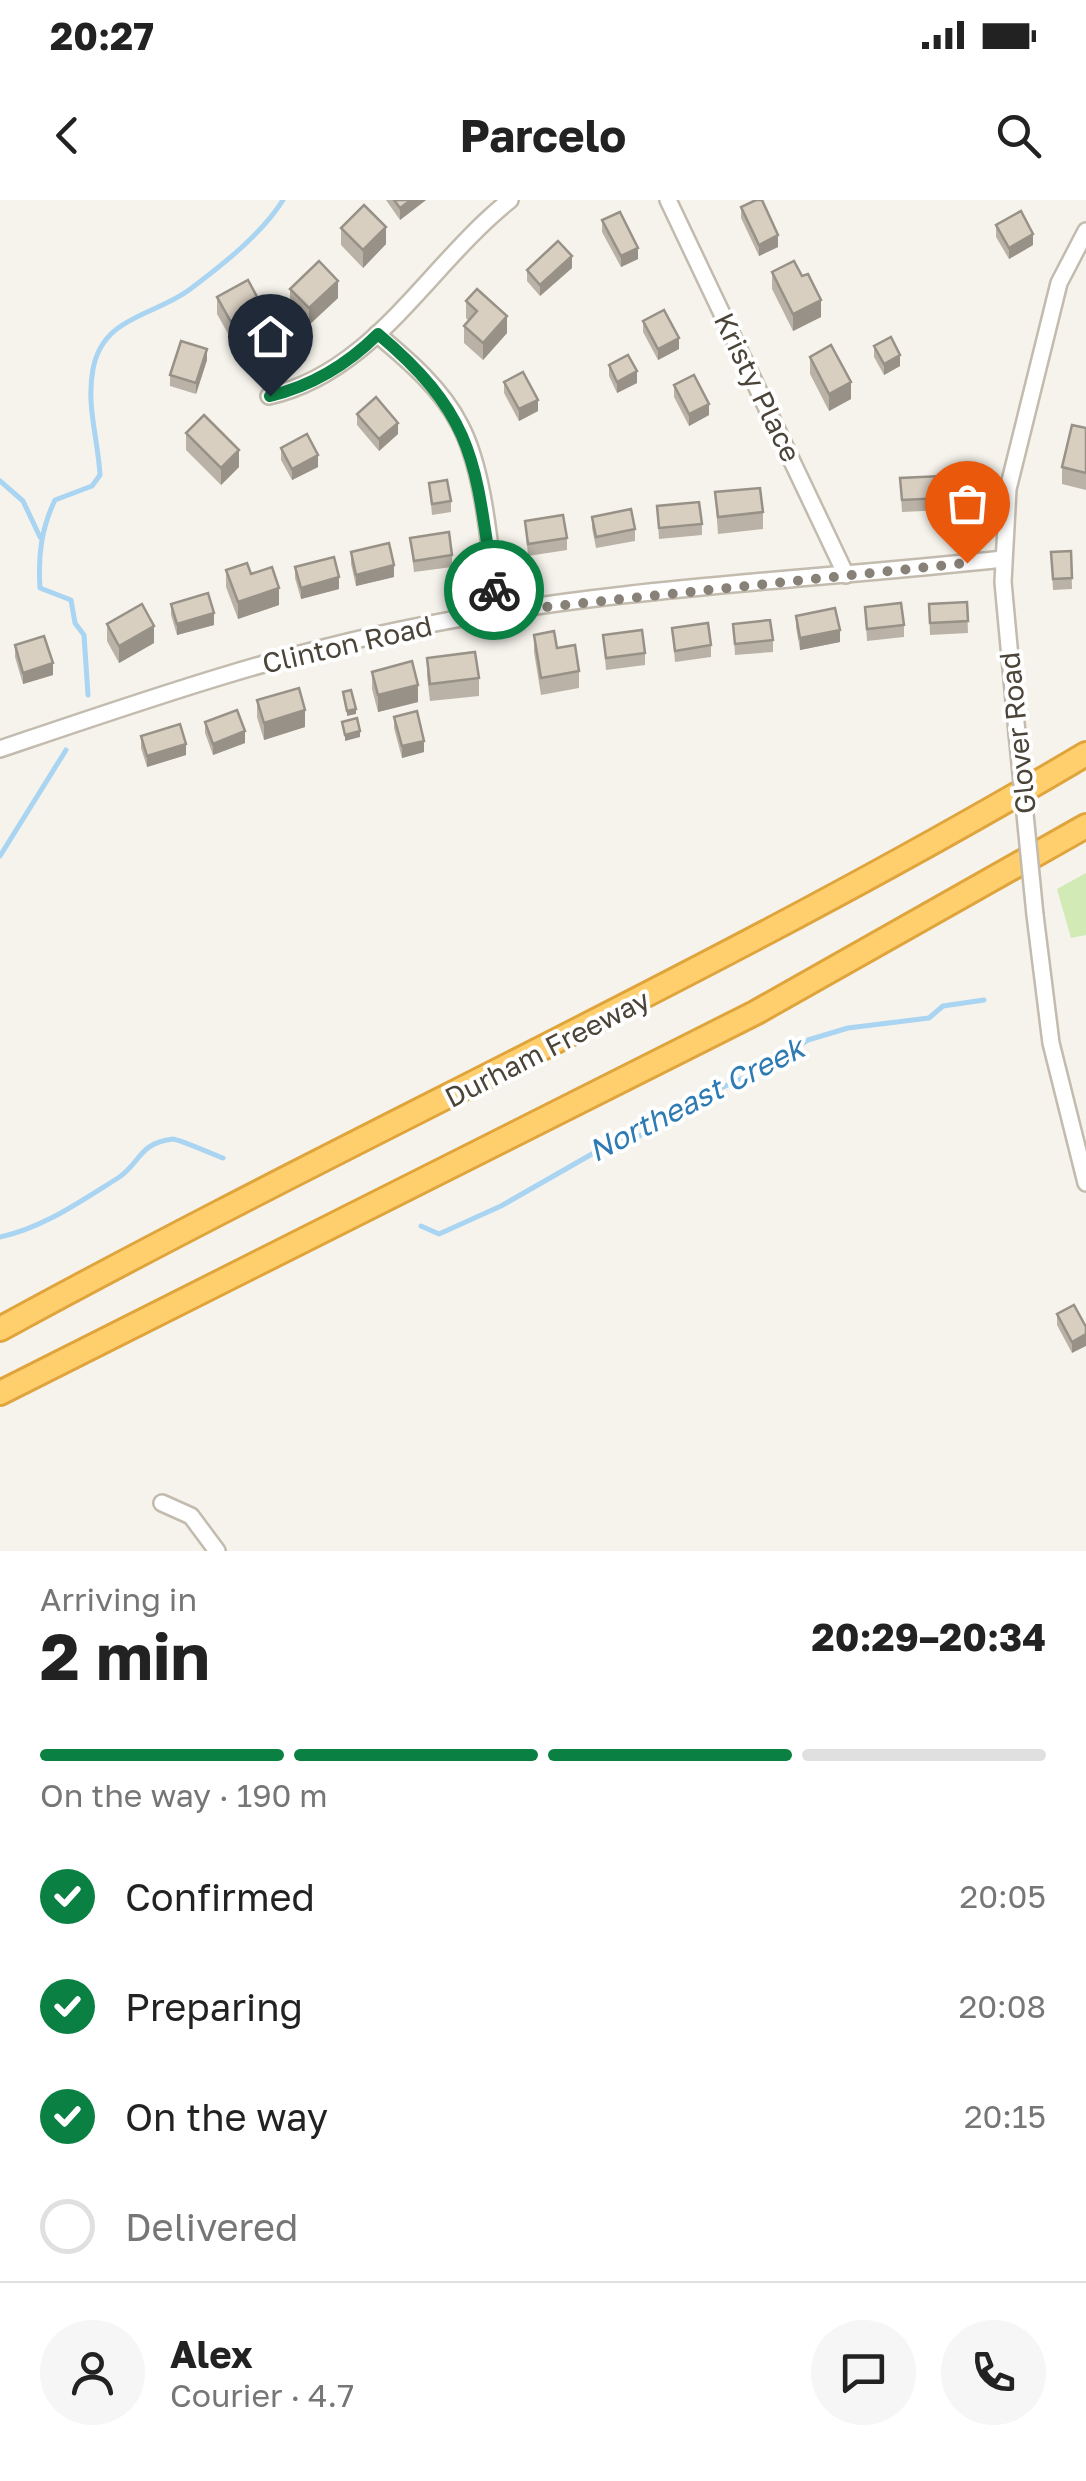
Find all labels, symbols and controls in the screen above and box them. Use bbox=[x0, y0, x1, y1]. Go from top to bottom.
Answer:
text: 20:27 bbox=[50, 13, 154, 58]
icon: back bbox=[40, 108, 95, 163]
text: Parcelo bbox=[460, 108, 626, 162]
icon: search bbox=[991, 108, 1046, 163]
pin bbox=[228, 294, 313, 397]
street label: Kristy Place bbox=[708, 307, 808, 467]
icon: home bbox=[243, 309, 298, 364]
pin bbox=[925, 461, 1010, 564]
icon: bag bbox=[940, 476, 995, 531]
courier bbox=[444, 540, 544, 640]
icon: bike bbox=[467, 563, 522, 618]
street label: Clinton Road bbox=[259, 608, 435, 680]
street label: Glover Road bbox=[992, 650, 1042, 816]
street label: Durham Freeway bbox=[439, 982, 655, 1114]
water label: Northeast Creek bbox=[582, 1028, 812, 1169]
text: Arriving in bbox=[40, 1580, 197, 1618]
text: 20:29–20:34 bbox=[812, 1614, 1046, 1659]
text: 2 min bbox=[40, 1616, 210, 1694]
text: On the way · 190 m bbox=[40, 1776, 328, 1814]
icon: check bbox=[40, 1869, 95, 1924]
text: Confirmed bbox=[125, 1874, 315, 1919]
text: 20:05 bbox=[960, 1877, 1046, 1915]
icon: check bbox=[40, 1979, 95, 2034]
text: Preparing bbox=[125, 1984, 303, 2029]
text: 20:08 bbox=[959, 1987, 1046, 2025]
icon: check bbox=[40, 2089, 95, 2144]
text: On the way bbox=[125, 2094, 328, 2139]
text: 20:15 bbox=[964, 2097, 1046, 2135]
text: Delivered bbox=[125, 2204, 298, 2249]
button: person bbox=[40, 2320, 145, 2425]
button: chat bbox=[811, 2320, 916, 2425]
button: phone bbox=[941, 2320, 1046, 2425]
text: Alex bbox=[170, 2331, 253, 2376]
text: Courier · 4.7 bbox=[170, 2376, 354, 2414]

